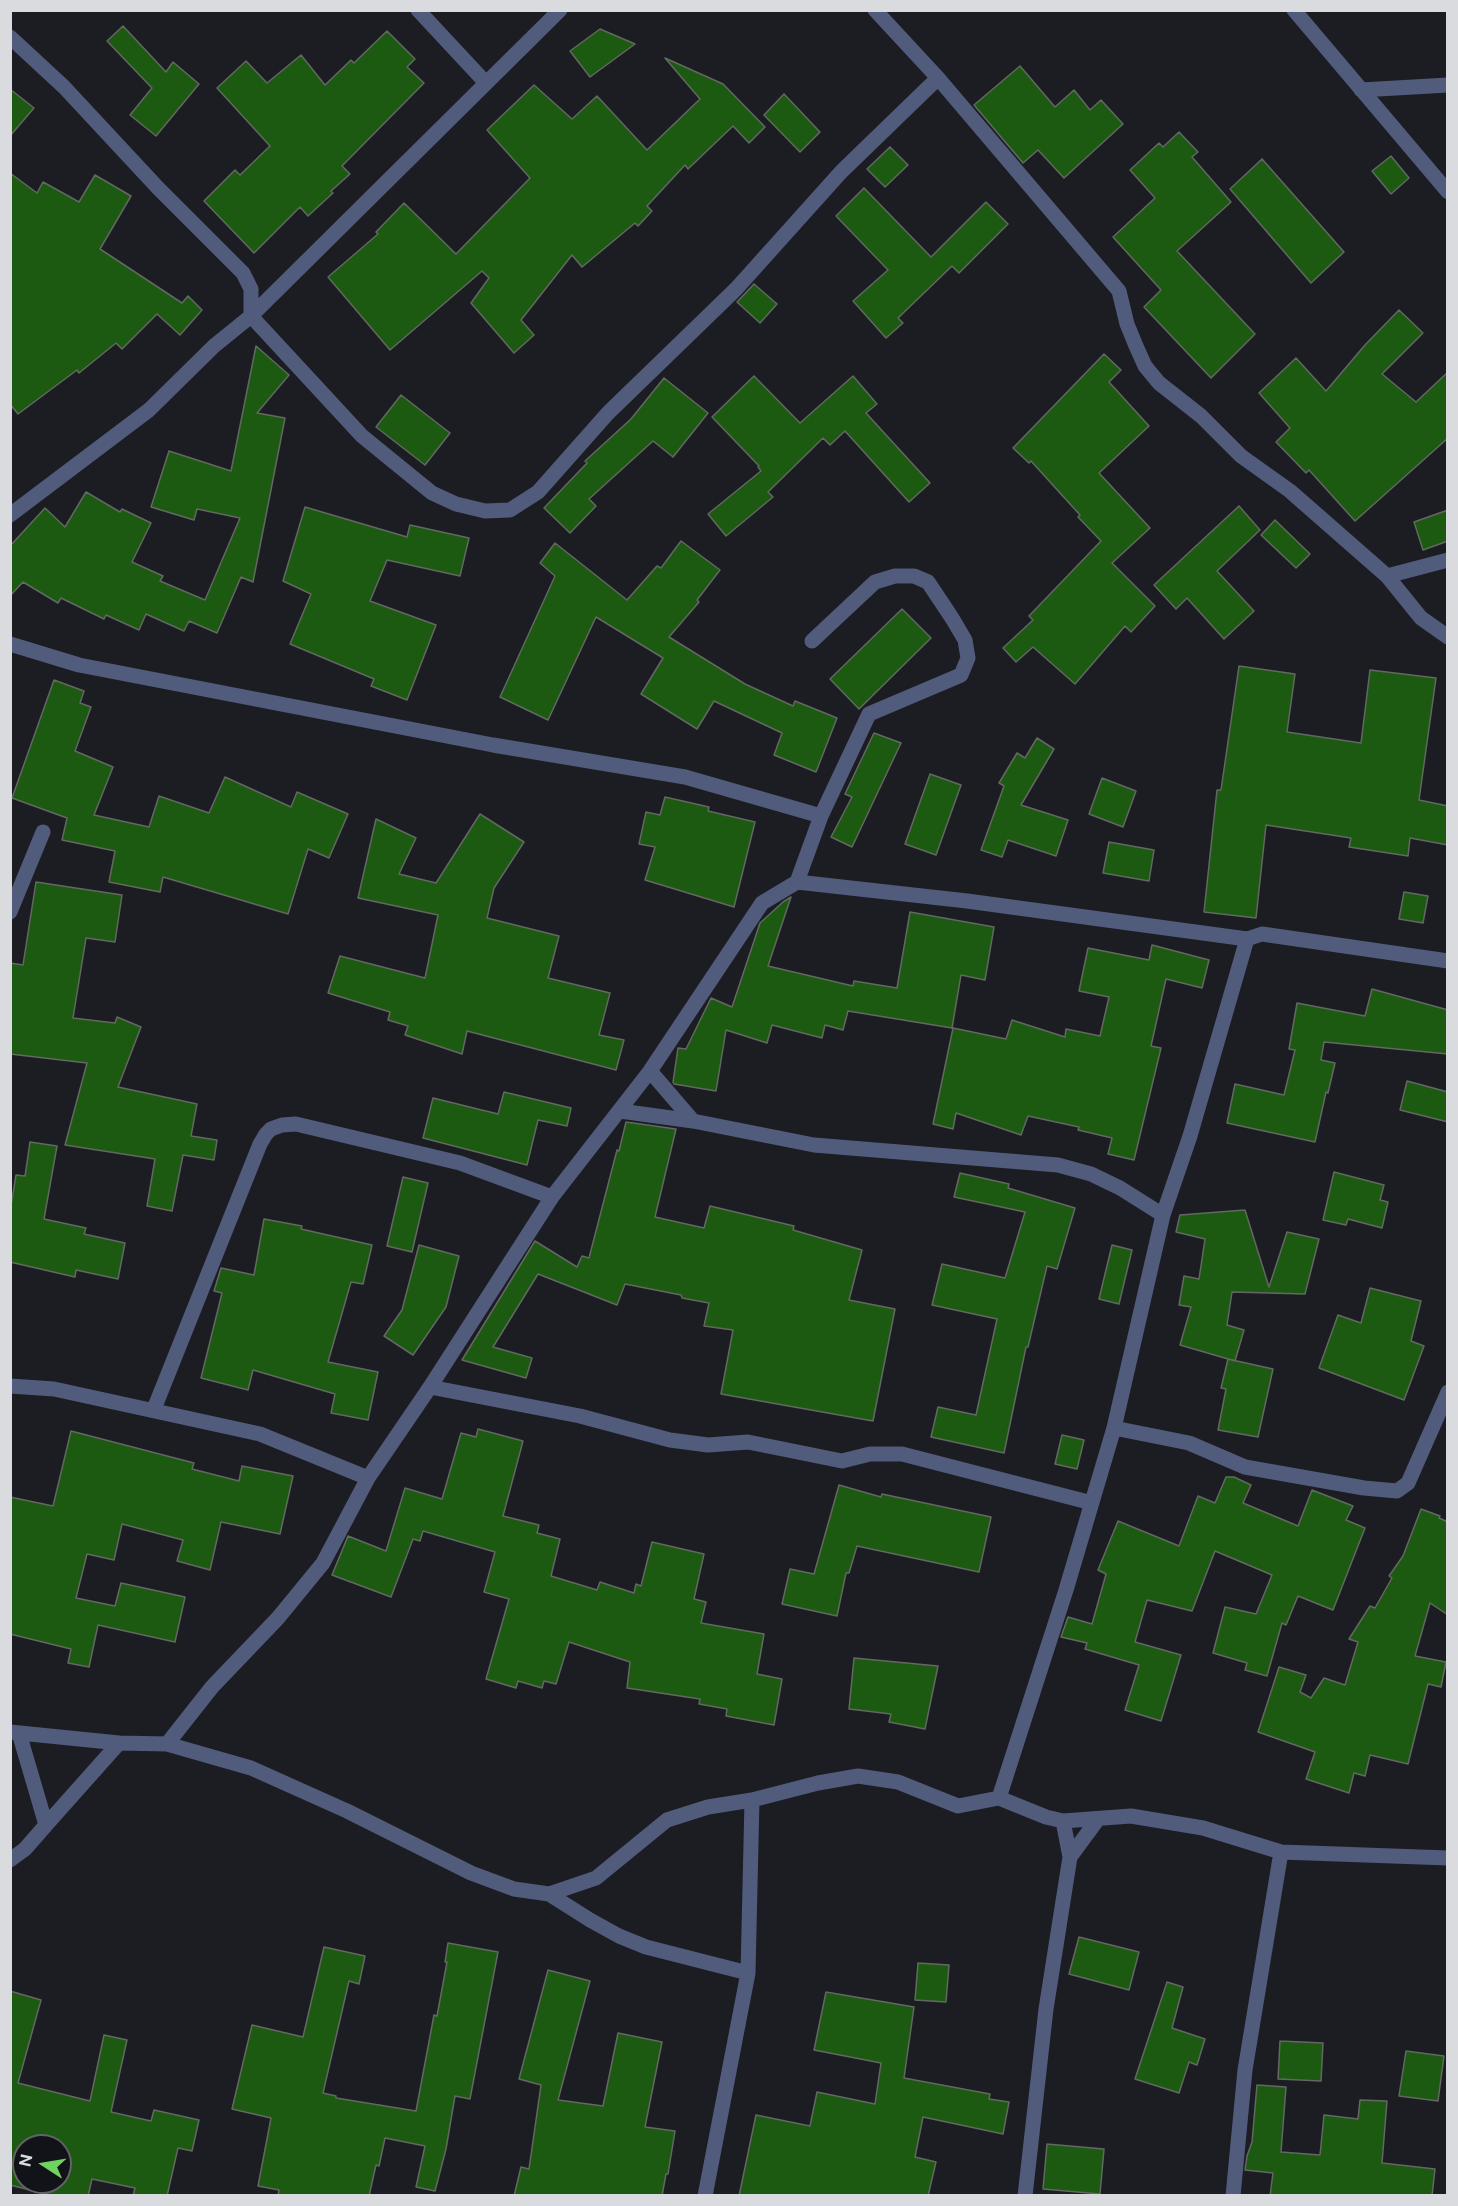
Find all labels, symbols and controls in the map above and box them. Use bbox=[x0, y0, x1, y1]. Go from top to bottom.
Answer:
north arrow bbox=[12, 2134, 72, 2194]
text: N bbox=[15, 2152, 36, 2169]

